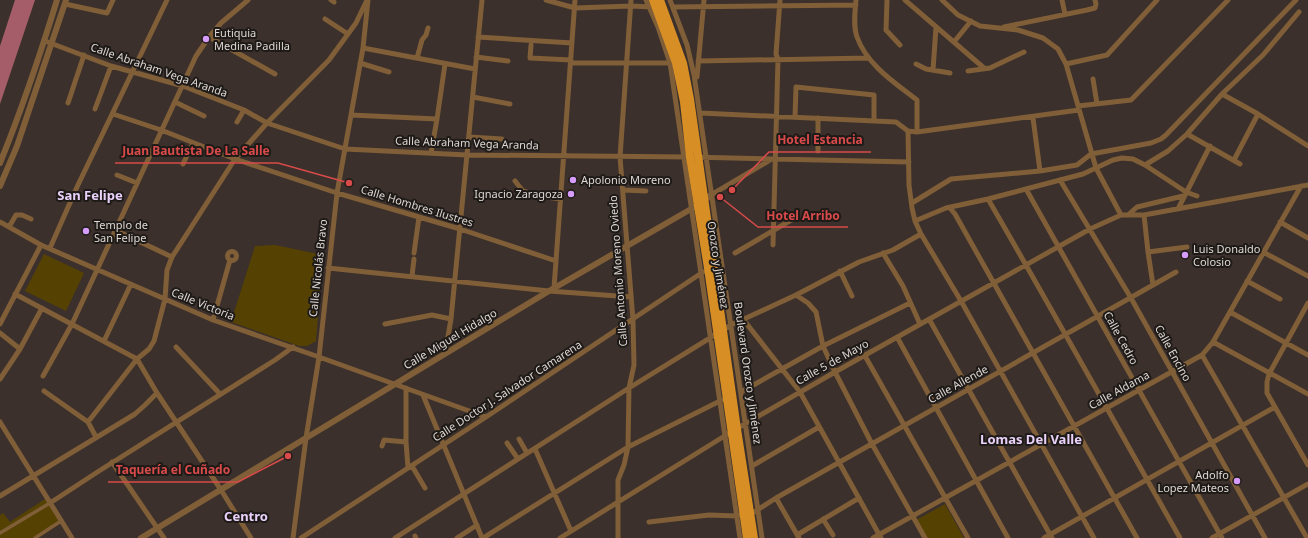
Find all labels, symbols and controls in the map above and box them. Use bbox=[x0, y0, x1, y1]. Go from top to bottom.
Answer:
place label: Eutiquia Medina Padilla bbox=[214, 25, 290, 53]
marker: Eutiquia Medina Padilla bbox=[201, 34, 211, 44]
street label: Calle Abraham Vega Aranda bbox=[89, 39, 230, 100]
callout: Hotel Estancia bbox=[769, 128, 871, 152]
text: Hotel Estancia bbox=[777, 131, 863, 148]
street label: Calle Abraham Vega Aranda bbox=[395, 132, 539, 153]
callout: Juan Bautista De La Salle bbox=[115, 139, 278, 163]
text: Juan Bautista De La Salle bbox=[121, 142, 270, 159]
place label: Apolonio Moreno bbox=[581, 172, 671, 187]
marker: Apolonio Moreno bbox=[568, 175, 578, 185]
street label: Calle Hombres Ilustres bbox=[359, 181, 475, 230]
district label: San Felipe bbox=[57, 186, 123, 204]
place label: Ignacio Zaragoza bbox=[474, 186, 563, 201]
marker: Ignacio Zaragoza bbox=[566, 189, 576, 199]
street label: Calle Antonio Moreno Oviedo bbox=[605, 195, 630, 347]
callout: Hotel Arribo bbox=[758, 203, 848, 227]
text: Hotel Arribo bbox=[766, 207, 840, 224]
place label: Templo de San Felipe bbox=[94, 217, 148, 245]
street label: Calle Nicolás Bravo bbox=[305, 218, 330, 317]
street label: Orozco y Jiménez bbox=[704, 220, 733, 310]
marker: Templo de San Felipe bbox=[81, 226, 91, 236]
place label: Luis Donaldo Colosio bbox=[1193, 241, 1261, 269]
marker: Luis Donaldo Colosio bbox=[1180, 250, 1190, 260]
street label: Calle Victoria bbox=[169, 284, 237, 323]
street label: Boulevard Orozco y Jiménez bbox=[731, 301, 766, 445]
street label: Calle Miguel Hidalgo bbox=[400, 305, 499, 372]
street label: Calle Cedro bbox=[1101, 308, 1142, 367]
street label: Calle Encino bbox=[1152, 322, 1195, 384]
street label: Calle 5 de Mayo bbox=[793, 335, 871, 388]
street label: Calle Doctor J. Salvador Camarena bbox=[429, 337, 584, 445]
street label: Calle Allende bbox=[925, 361, 990, 406]
street label: Calle Aldama bbox=[1086, 367, 1152, 412]
district label: Lomas Del Valle bbox=[980, 430, 1082, 448]
callout: Taquería el Cuñado bbox=[108, 458, 238, 482]
text: Taquería el Cuñado bbox=[116, 461, 230, 478]
place label: Adolfo Lopez Mateos bbox=[1157, 467, 1229, 495]
marker: Adolfo Lopez Mateos bbox=[1232, 476, 1242, 486]
district label: Centro bbox=[224, 507, 268, 525]

